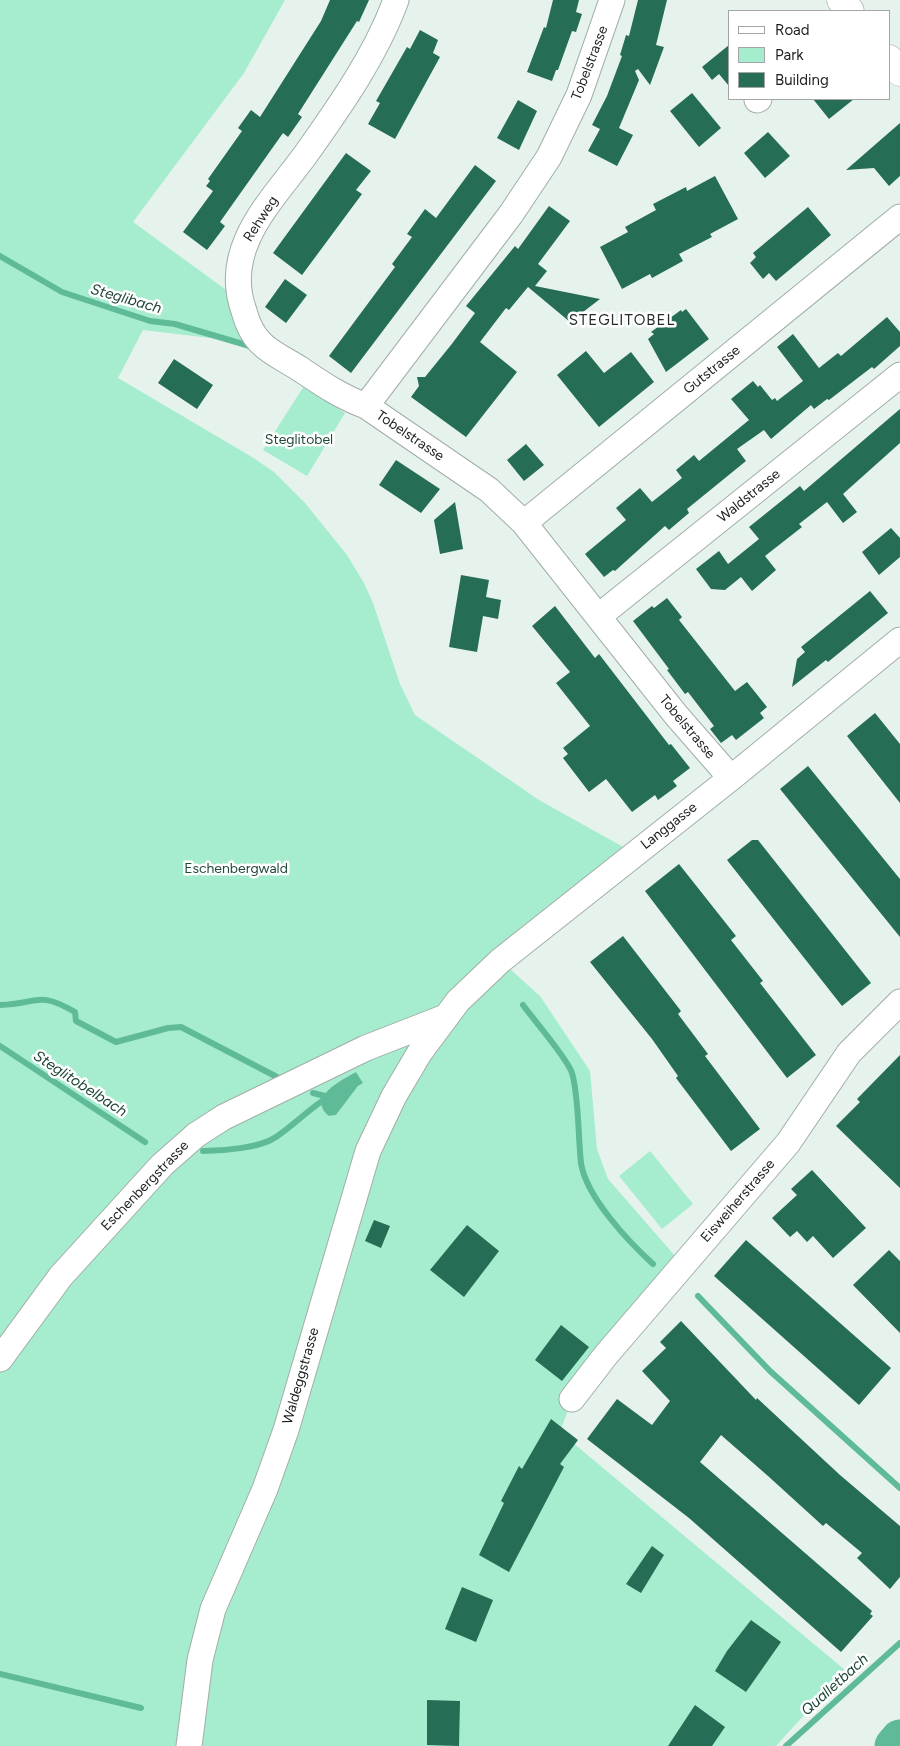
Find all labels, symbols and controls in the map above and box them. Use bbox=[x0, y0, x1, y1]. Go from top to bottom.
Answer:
legend bbox=[728, 10, 890, 100]
text: Road bbox=[775, 21, 810, 39]
street label: Tobelstrasse bbox=[568, 23, 612, 103]
text: Park bbox=[775, 46, 804, 64]
text: Building bbox=[775, 71, 829, 89]
street label: Rehweg bbox=[240, 193, 282, 245]
water label: Steglibach bbox=[88, 280, 164, 318]
district label: STEGLITOBEL bbox=[567, 312, 677, 330]
street label: Gutstrasse bbox=[680, 342, 744, 398]
street label: Tobelstrasse bbox=[373, 407, 447, 465]
park label: Steglitobel bbox=[265, 432, 333, 448]
street label: Waldstrasse bbox=[714, 466, 784, 526]
street label: Tobelstrasse bbox=[655, 692, 719, 762]
street label: Langgasse bbox=[638, 799, 700, 853]
park label: Eschenbergwald bbox=[184, 861, 288, 877]
water label: Steglitobelbach bbox=[30, 1047, 130, 1121]
street label: Eschenbergstrasse bbox=[98, 1137, 192, 1235]
street label: Eisweiherstrasse bbox=[697, 1156, 779, 1246]
street label: Waldeggstrasse bbox=[279, 1326, 323, 1426]
water label: Qualletbach bbox=[798, 1650, 872, 1720]

